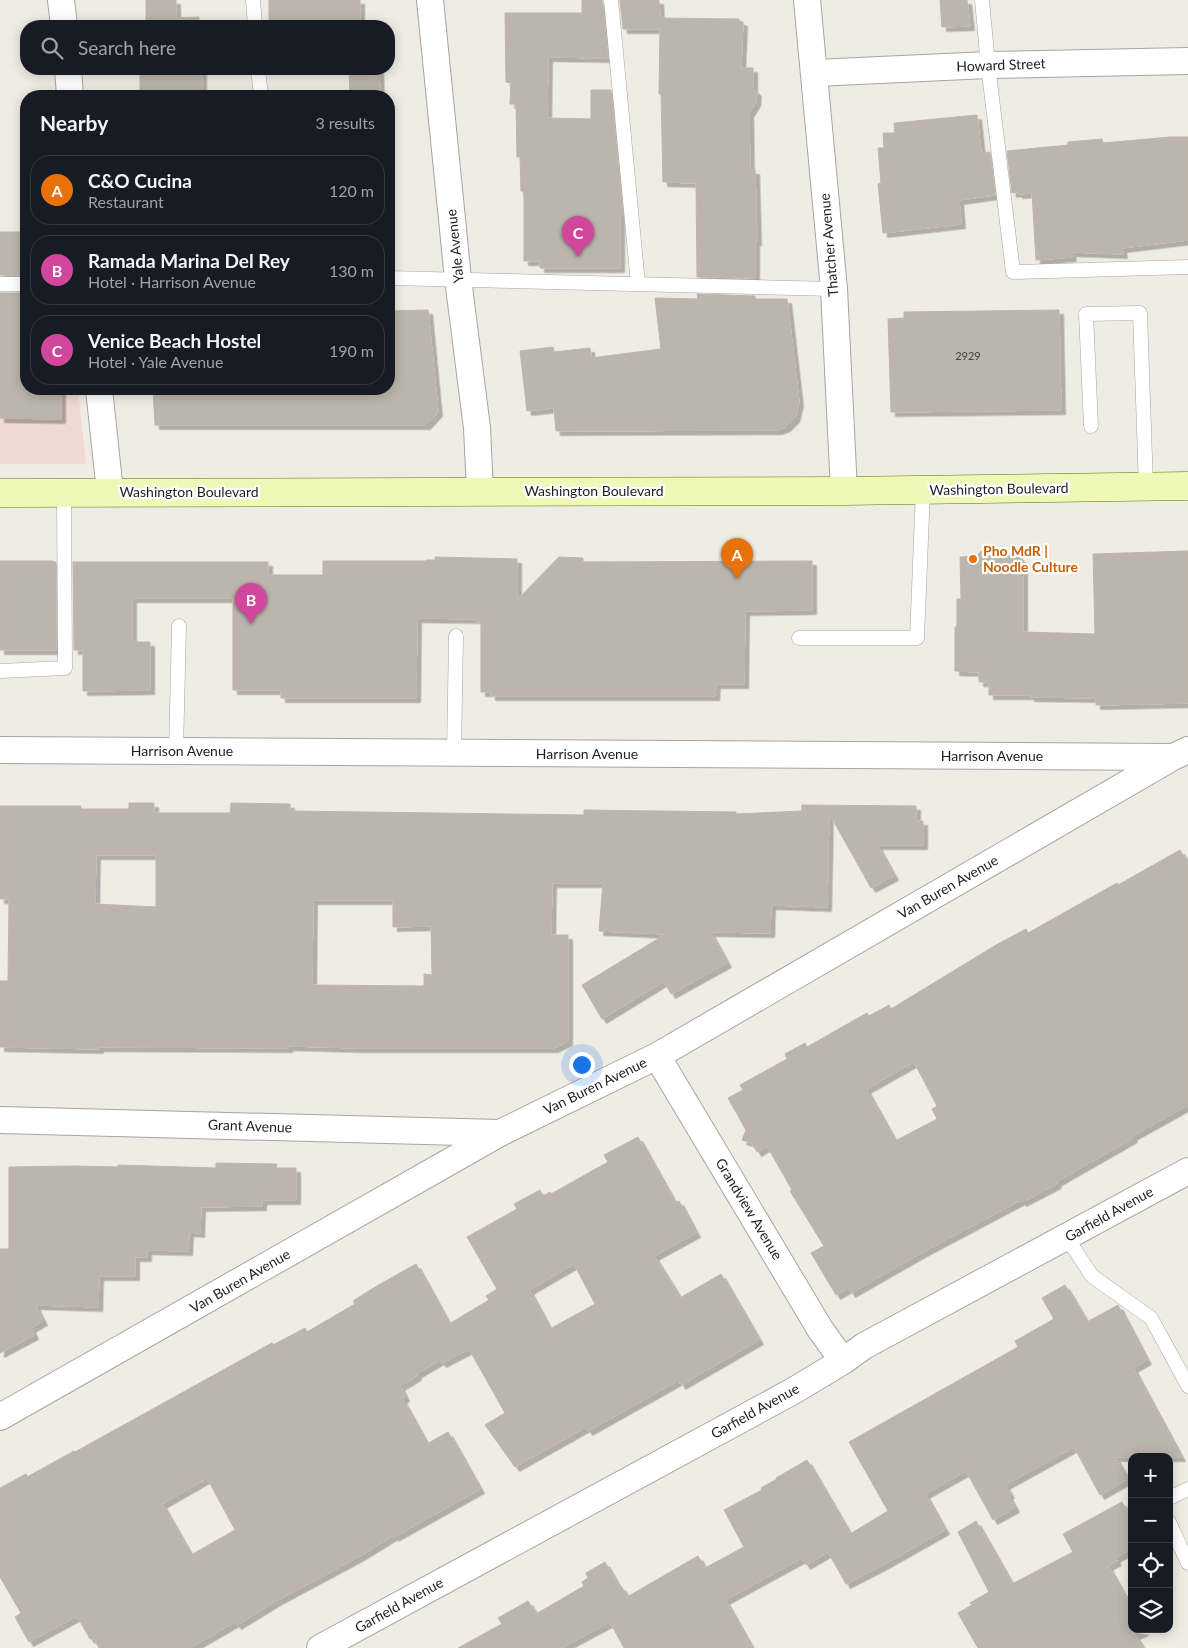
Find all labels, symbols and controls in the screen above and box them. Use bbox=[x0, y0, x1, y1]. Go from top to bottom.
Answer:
search box bbox=[20, 20, 395, 75]
icon: search bbox=[38, 34, 66, 62]
text: Search here bbox=[78, 36, 176, 59]
street label: Howard Street bbox=[956, 54, 1046, 75]
text: Nearby bbox=[40, 110, 108, 135]
text: 3 results bbox=[315, 113, 375, 132]
text: C&O Cucina bbox=[88, 169, 192, 192]
text: A bbox=[51, 181, 63, 200]
text: 120 m bbox=[329, 181, 374, 200]
text: Restaurant bbox=[88, 192, 164, 211]
street label: Thatcher Avenue bbox=[816, 193, 842, 298]
street label: Yale Avenue bbox=[442, 208, 467, 284]
pin: C bbox=[562, 216, 594, 257]
text: Ramada Marina Del Rey bbox=[88, 249, 290, 272]
text: B bbox=[52, 261, 62, 280]
text: 130 m bbox=[329, 261, 374, 280]
text: Hotel · Harrison Avenue bbox=[88, 272, 256, 291]
text: Venice Beach Hostel bbox=[88, 329, 261, 352]
text: C bbox=[52, 341, 62, 360]
text: 190 m bbox=[329, 341, 374, 360]
house number: 2929 bbox=[955, 349, 981, 362]
text: Hotel · Yale Avenue bbox=[88, 352, 223, 371]
street label: Washington Boulevard bbox=[929, 479, 1069, 498]
street label: Washington Boulevard bbox=[524, 482, 664, 499]
street label: Washington Boulevard bbox=[119, 483, 259, 500]
pin: A bbox=[721, 538, 753, 579]
place label: Pho MdR | Noodle Culture bbox=[983, 542, 1079, 575]
marker: Pho MdR | Noodle Culture bbox=[967, 553, 979, 565]
pin: B bbox=[235, 583, 267, 624]
street label: Harrison Avenue bbox=[131, 742, 233, 759]
street label: Harrison Avenue bbox=[536, 745, 638, 762]
street label: Harrison Avenue bbox=[941, 747, 1043, 764]
street label: Van Buren Avenue bbox=[895, 851, 1001, 922]
your location bbox=[569, 1052, 595, 1078]
street label: Van Buren Avenue bbox=[540, 1053, 649, 1118]
street label: Grant Avenue bbox=[208, 1116, 292, 1135]
street label: Grandview Avenue bbox=[712, 1155, 787, 1263]
street label: Garfield Avenue bbox=[1062, 1182, 1156, 1245]
street label: Van Buren Avenue bbox=[187, 1245, 293, 1316]
street label: Garfield Avenue bbox=[708, 1379, 802, 1442]
map controls bbox=[1128, 1453, 1173, 1633]
button: + bbox=[1128, 1453, 1173, 1498]
button: − bbox=[1128, 1498, 1173, 1543]
button: locate bbox=[1128, 1543, 1173, 1588]
street label: Garfield Avenue bbox=[352, 1573, 446, 1636]
button: layers bbox=[1128, 1588, 1173, 1633]

